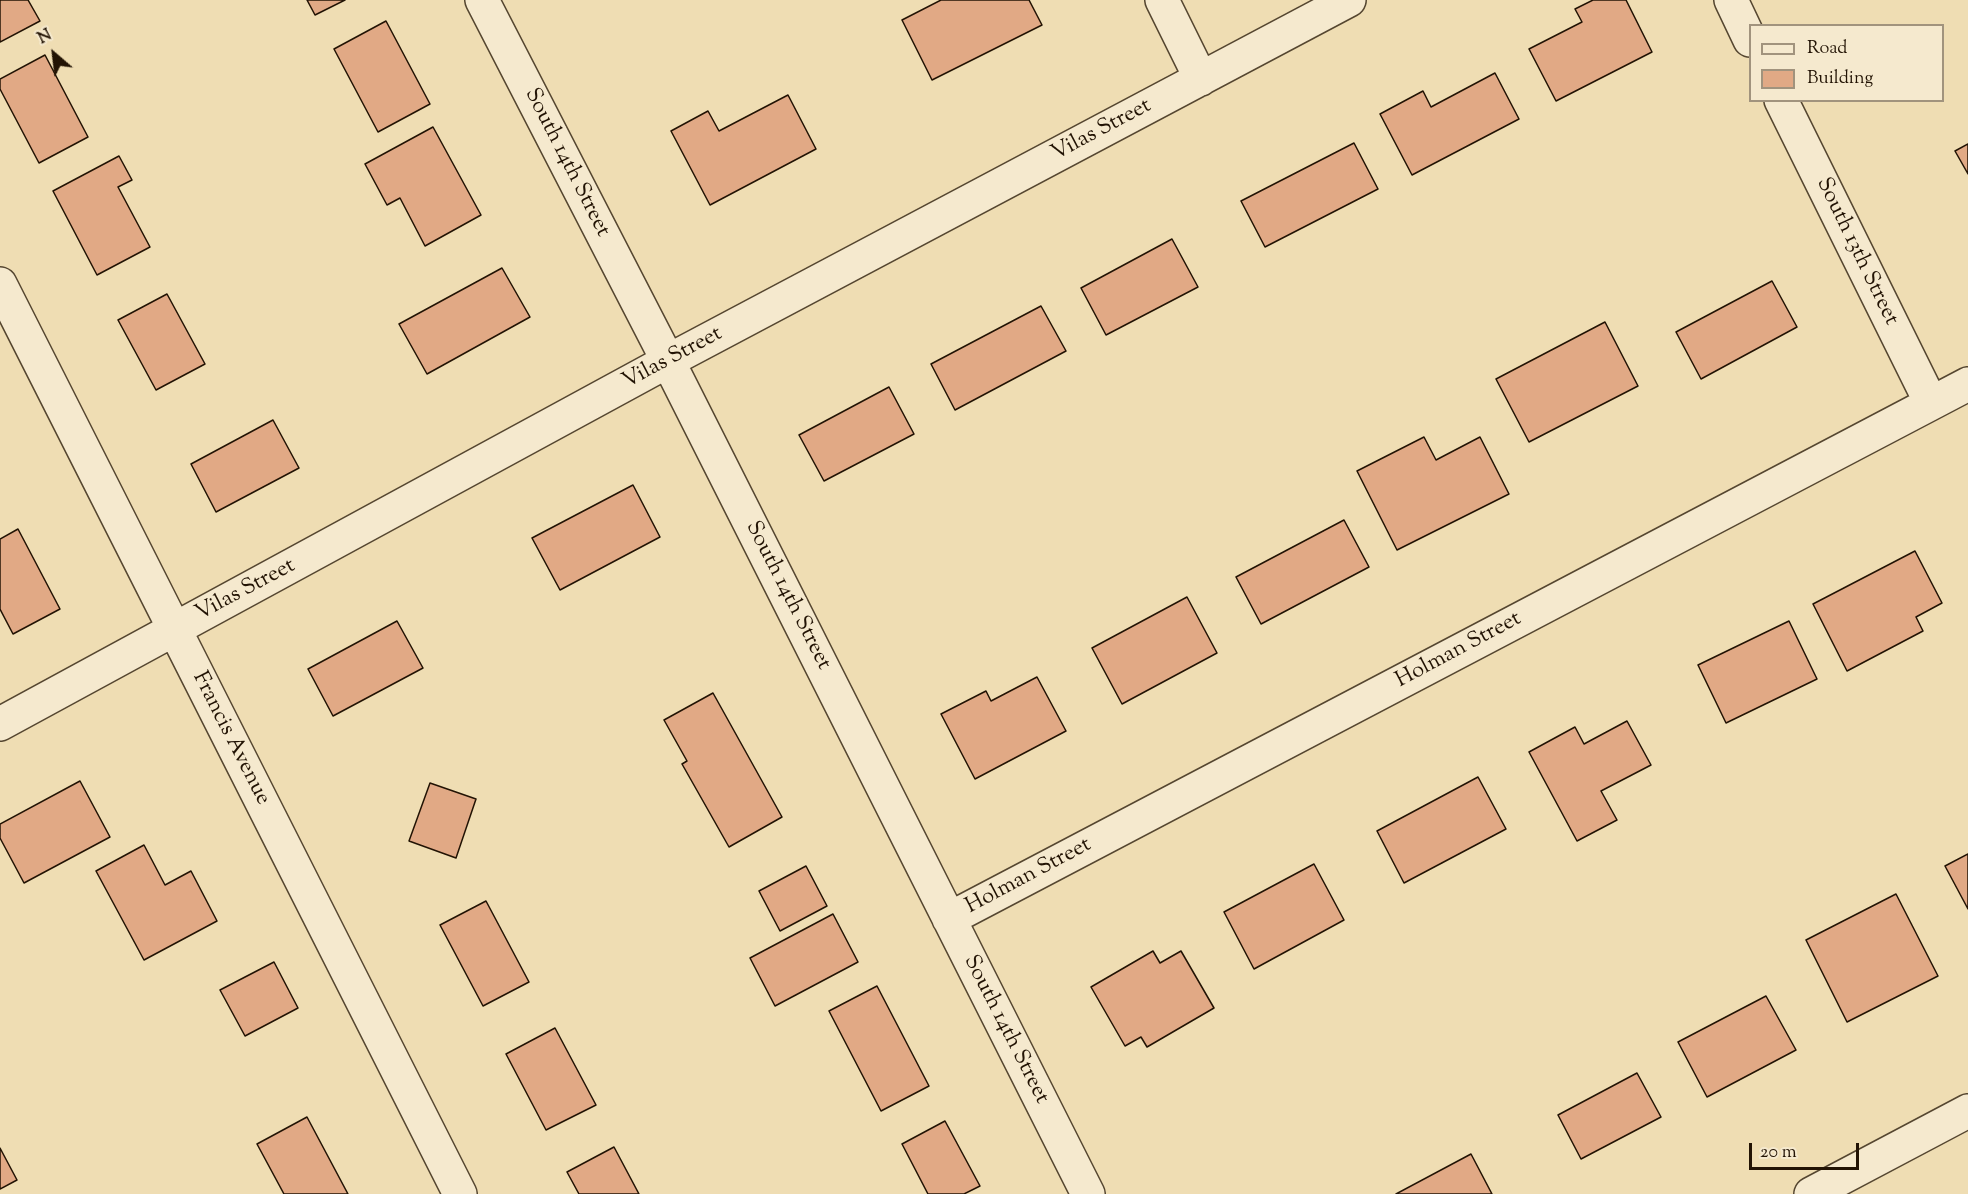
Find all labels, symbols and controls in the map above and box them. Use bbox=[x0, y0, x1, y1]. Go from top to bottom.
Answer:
north arrow bbox=[24, 24, 84, 84]
legend bbox=[1749, 24, 1944, 102]
text: N bbox=[34, 25, 56, 51]
text: Road bbox=[1807, 36, 1847, 62]
text: Building bbox=[1807, 66, 1873, 92]
street label: South 14th Street bbox=[517, 84, 615, 242]
street label: Vilas Street bbox=[1048, 94, 1156, 168]
street label: South 13th Street bbox=[1809, 174, 1903, 330]
street label: Vilas Street bbox=[619, 322, 727, 396]
street label: South 14th Street bbox=[738, 517, 836, 675]
street label: Vilas Street bbox=[192, 554, 300, 628]
street label: Holman Street bbox=[1392, 607, 1526, 695]
street label: Francis Avenue bbox=[185, 668, 275, 810]
street label: Holman Street bbox=[962, 833, 1096, 921]
street label: South 14th Street bbox=[956, 951, 1054, 1109]
scale bar bbox=[1752, 1131, 1862, 1169]
text: 20 m bbox=[1760, 1140, 1797, 1166]

